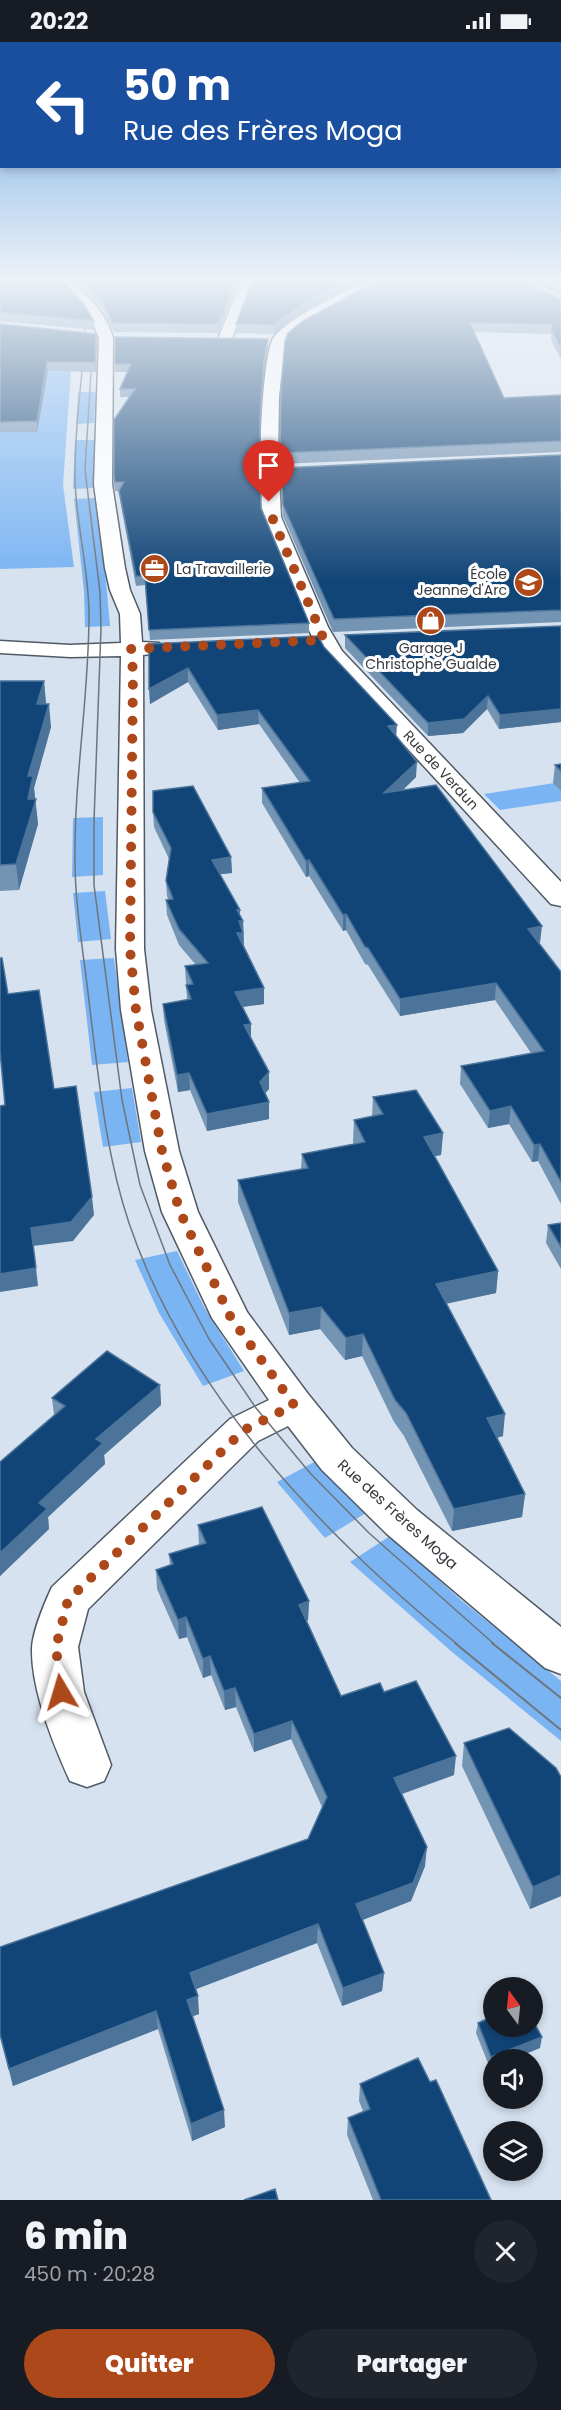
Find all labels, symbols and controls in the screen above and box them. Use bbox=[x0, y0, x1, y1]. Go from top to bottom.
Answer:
text: 20:22 bbox=[30, 6, 88, 37]
text: 50 m bbox=[123, 56, 231, 115]
icon: left bbox=[24, 66, 102, 144]
text: Rue des Frères Moga bbox=[123, 112, 403, 149]
pin bbox=[243, 440, 294, 502]
icon: arrive bbox=[252, 449, 285, 482]
office icon: La Travaillerie bbox=[139, 553, 171, 585]
place label: La Travaillerie bbox=[176, 559, 272, 579]
place label: École Jeanne d'Arc bbox=[416, 564, 507, 600]
school or university icon: École Jeanne d'Arc bbox=[512, 566, 544, 598]
shop icon: Garage J Christophe Gualde bbox=[415, 605, 447, 637]
place label: Garage J Christophe Gualde bbox=[365, 638, 497, 674]
street label: Rue de Verdun bbox=[399, 726, 483, 814]
street label: Rue des Frères Moga bbox=[333, 1454, 463, 1574]
position arrow bbox=[29, 1660, 93, 1724]
north arrow bbox=[483, 1977, 543, 2037]
map controls bbox=[483, 1977, 543, 2181]
button: sound bbox=[483, 2049, 543, 2109]
button: layers bbox=[483, 2121, 543, 2181]
text: 6 min bbox=[24, 2211, 128, 2262]
button: close bbox=[474, 2220, 537, 2283]
text: 450 m · 20:28 bbox=[24, 2260, 155, 2288]
button: Quitter bbox=[24, 2329, 275, 2398]
button: Partager bbox=[287, 2329, 537, 2398]

